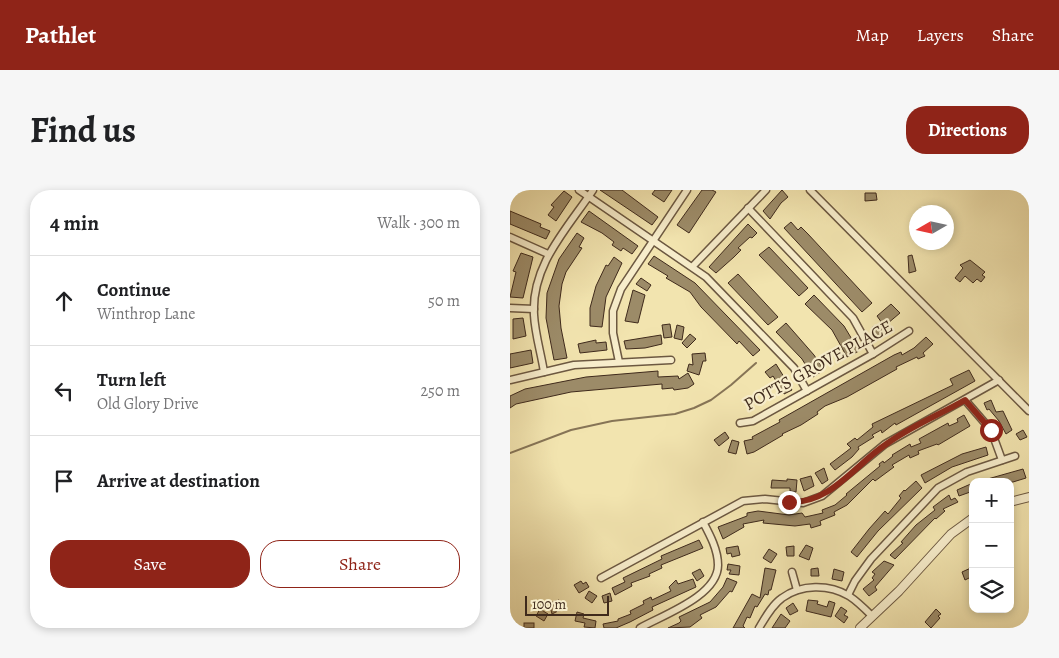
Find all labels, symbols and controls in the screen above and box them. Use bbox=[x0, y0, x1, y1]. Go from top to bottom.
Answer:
text: Pathlet bbox=[25, 19, 96, 51]
text: Map bbox=[856, 23, 889, 47]
text: Layers bbox=[917, 23, 964, 47]
text: Share bbox=[992, 23, 1034, 47]
text: Find us bbox=[30, 106, 136, 154]
button: Directions bbox=[906, 106, 1029, 154]
north arrow bbox=[909, 205, 954, 250]
text: 4 min bbox=[50, 209, 99, 237]
text: Walk · 300 m bbox=[377, 212, 460, 234]
text: Continue bbox=[97, 277, 171, 303]
icon: ahead bbox=[50, 287, 78, 315]
text: 50 m bbox=[428, 290, 460, 312]
text: Winthrop Lane bbox=[97, 303, 195, 325]
street label: POTTS GROVE PLACE bbox=[739, 314, 897, 416]
text: Turn left bbox=[97, 367, 166, 393]
icon: left bbox=[50, 377, 78, 405]
text: 250 m bbox=[421, 380, 460, 402]
text: Old Glory Drive bbox=[97, 393, 199, 415]
route start bbox=[980, 419, 1003, 442]
icon: arrive bbox=[50, 467, 78, 495]
text: Arrive at destination bbox=[97, 468, 260, 494]
map controls bbox=[969, 478, 1014, 613]
button: + bbox=[969, 478, 1014, 523]
route end bbox=[778, 491, 801, 514]
button: − bbox=[969, 523, 1014, 568]
button: Save bbox=[50, 540, 250, 588]
button: Share bbox=[260, 540, 460, 588]
button: layers bbox=[969, 568, 1014, 613]
scale bar bbox=[525, 593, 609, 616]
text: 100 m bbox=[532, 595, 566, 614]

